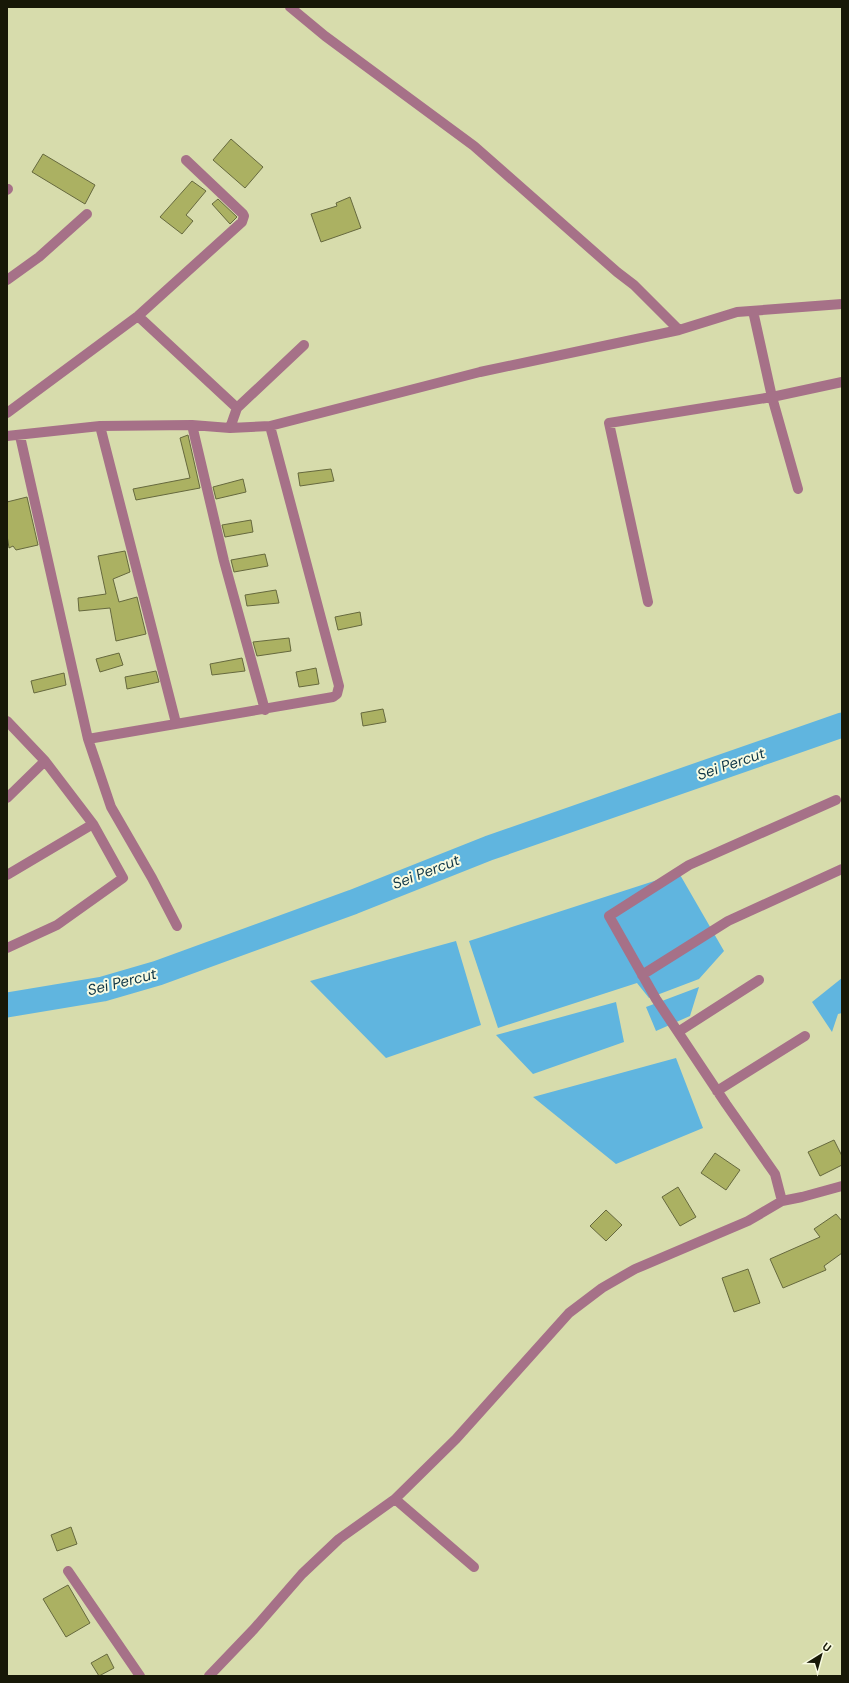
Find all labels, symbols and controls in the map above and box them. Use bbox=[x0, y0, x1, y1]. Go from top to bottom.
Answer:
water label: Sei Percut bbox=[694, 743, 768, 785]
water label: Sei Percut bbox=[389, 850, 463, 894]
water label: Sei Percut bbox=[85, 964, 159, 1000]
north arrow bbox=[801, 1635, 841, 1675]
text: U bbox=[820, 1639, 834, 1655]

